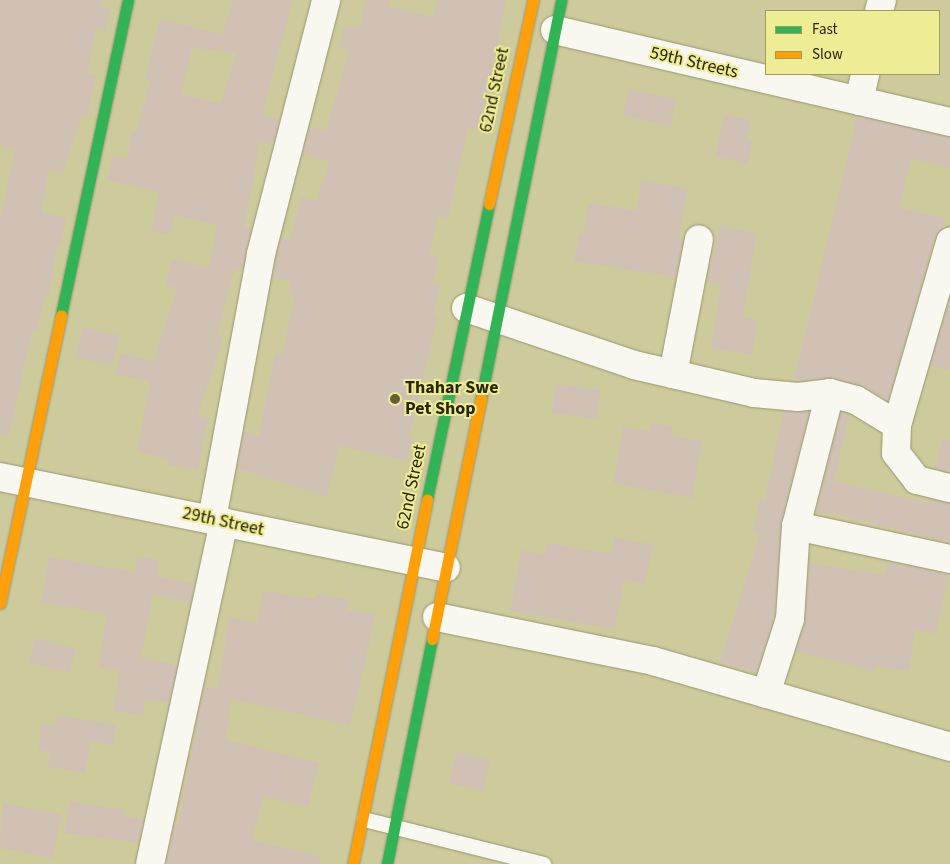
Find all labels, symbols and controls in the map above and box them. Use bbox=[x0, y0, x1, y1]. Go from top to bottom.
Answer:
legend bbox=[765, 10, 940, 75]
text: Fast bbox=[812, 19, 838, 40]
street label: 59th Streets bbox=[648, 42, 740, 84]
text: Slow bbox=[812, 44, 843, 65]
street label: 62nd Street bbox=[475, 45, 515, 135]
place label: Thahar Swe Pet Shop bbox=[405, 378, 498, 420]
marker: Thahar Swe Pet Shop bbox=[389, 393, 401, 405]
street label: 62nd Street bbox=[392, 442, 432, 532]
street label: 29th Street bbox=[180, 503, 266, 541]

